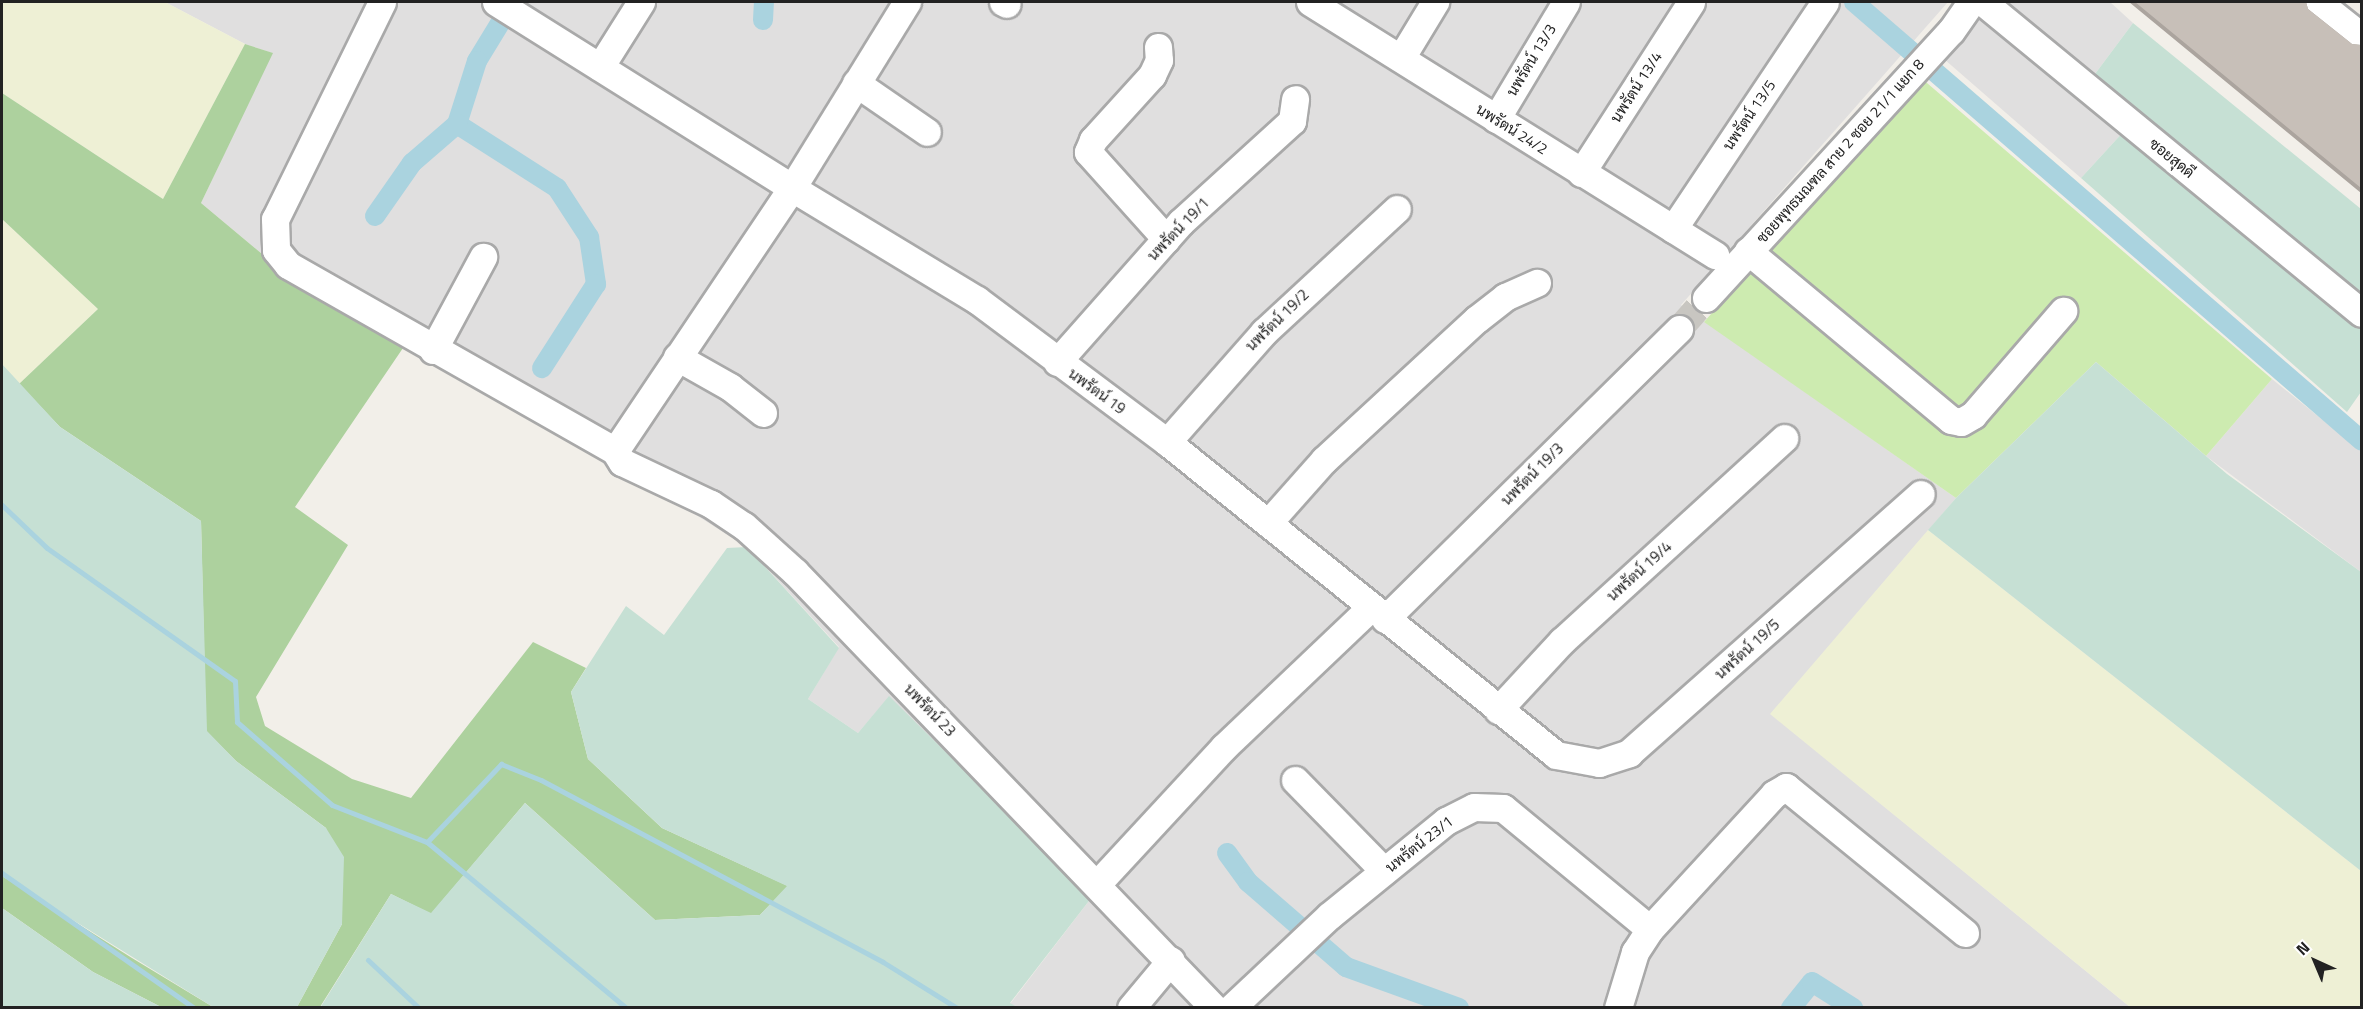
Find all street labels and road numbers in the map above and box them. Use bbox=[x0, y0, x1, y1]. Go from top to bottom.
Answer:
street label: นพรัตน์ 13/3 bbox=[1502, 21, 1560, 99]
street label: นพรัตน์ 13/4 bbox=[1606, 48, 1666, 126]
street label: ซอยพุทธมณฑล สาย 2 ซอย 21/1 แยก 8 bbox=[1753, 55, 1927, 247]
street label: นพรัตน์ 13/5 bbox=[1719, 76, 1779, 154]
street label: นพรัตน์ 24/2 bbox=[1473, 100, 1551, 158]
street label: ซอยสุดดี bbox=[2146, 134, 2198, 182]
street label: นพรัตน์ 19/1 bbox=[1143, 194, 1213, 264]
street label: นพรัตน์ 19/2 bbox=[1242, 285, 1312, 355]
street label: นพรัตน์ 19 bbox=[1065, 364, 1129, 418]
street label: นพรัตน์ 19/3 bbox=[1497, 439, 1567, 509]
street label: นพรัตน์ 19/4 bbox=[1603, 537, 1675, 605]
street label: นพรัตน์ 19/5 bbox=[1711, 615, 1783, 683]
street label: นพรัตน์ 23 bbox=[900, 680, 960, 740]
street label: นพรัตน์ 23/1 bbox=[1382, 812, 1456, 876]

